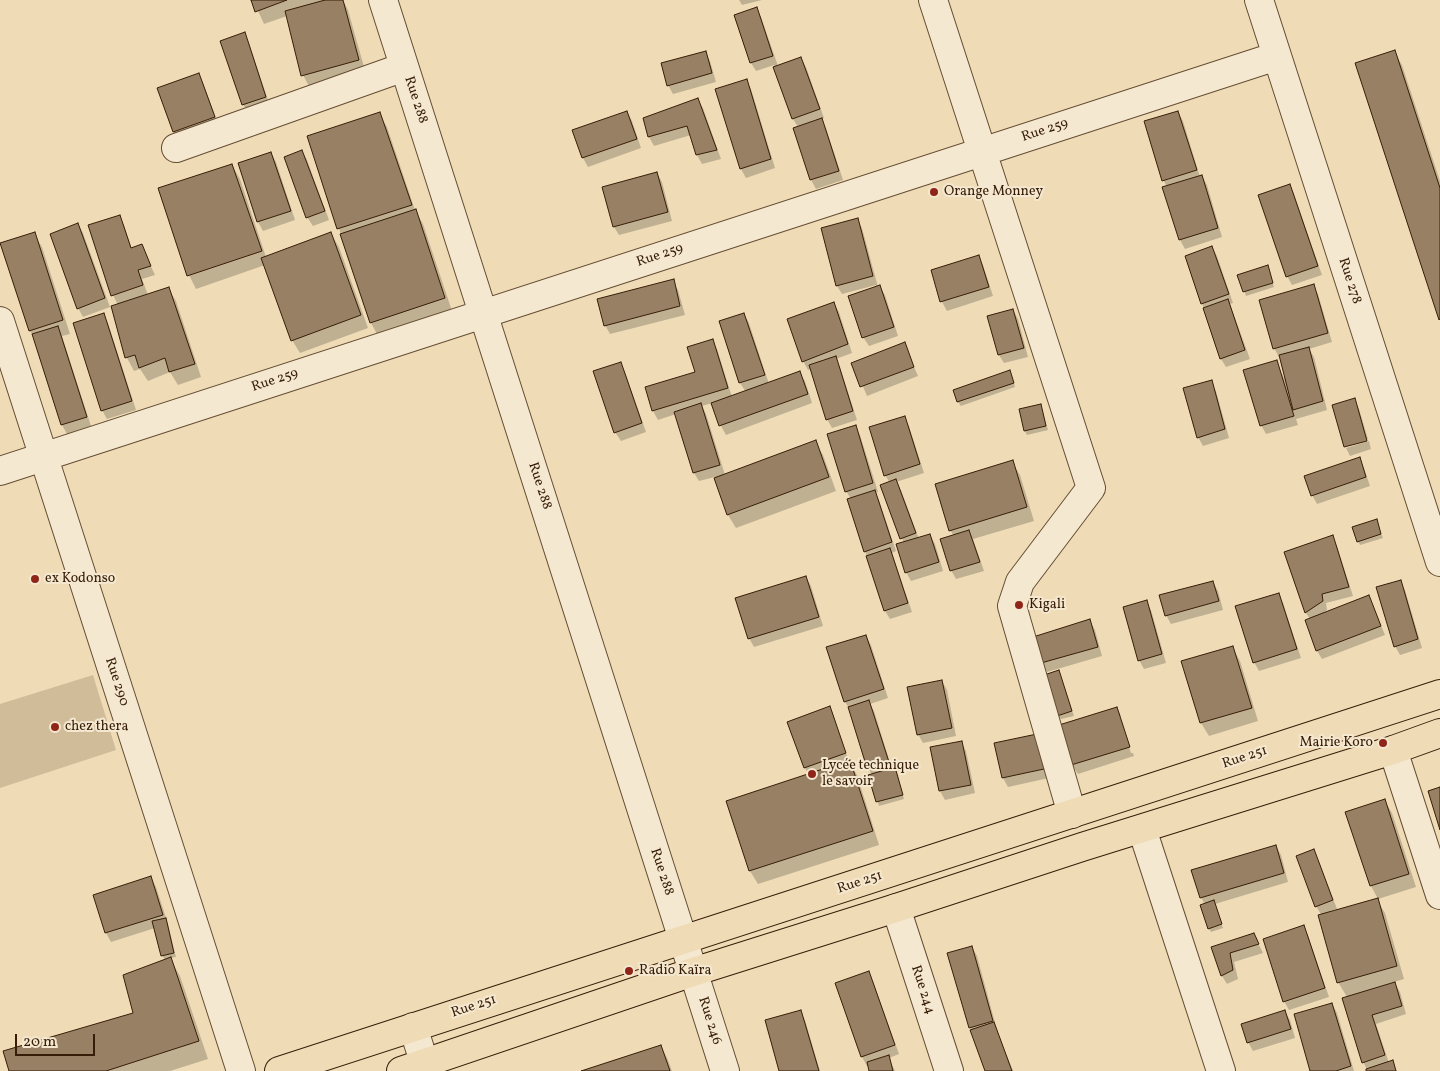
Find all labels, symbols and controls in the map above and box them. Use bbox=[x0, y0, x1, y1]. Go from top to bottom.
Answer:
street label: Rue 288 bbox=[399, 74, 431, 126]
street label: Rue 259 bbox=[1020, 116, 1070, 146]
place label: Orange Monney bbox=[944, 184, 1043, 200]
marker: Orange Monney bbox=[928, 186, 940, 198]
street label: Rue 259 bbox=[635, 241, 685, 271]
street label: Rue 278 bbox=[1334, 256, 1364, 306]
street label: Rue 259 bbox=[250, 366, 300, 396]
street label: Rue 288 bbox=[523, 460, 555, 512]
place label: ex Kodonso bbox=[45, 571, 115, 587]
marker: ex Kodonso bbox=[29, 573, 41, 585]
place label: Kigali bbox=[1029, 597, 1065, 613]
marker: Kigali bbox=[1013, 599, 1025, 611]
street label: Rue 290 bbox=[100, 656, 132, 708]
place label: chez thera bbox=[65, 719, 128, 735]
marker: chez thera bbox=[49, 721, 61, 733]
place label: Mairie Koro bbox=[1300, 735, 1373, 751]
marker: Mairie Koro bbox=[1377, 737, 1389, 749]
street label: Rue 251 bbox=[1220, 743, 1270, 773]
place label: Lycée technique le savoir bbox=[822, 758, 919, 790]
marker: Lycée technique le savoir bbox=[806, 768, 818, 780]
street label: Rue 288 bbox=[645, 846, 677, 898]
street label: Rue 251 bbox=[835, 868, 885, 898]
place label: Radio Kaïra bbox=[639, 963, 711, 979]
street label: Rue 244 bbox=[906, 963, 938, 1017]
marker: Radio Kaïra bbox=[623, 965, 635, 977]
street label: Rue 251 bbox=[449, 992, 499, 1022]
street label: Rue 246 bbox=[693, 995, 725, 1047]
scale bar bbox=[18, 1024, 98, 1056]
text: 20 m bbox=[23, 1032, 56, 1053]

